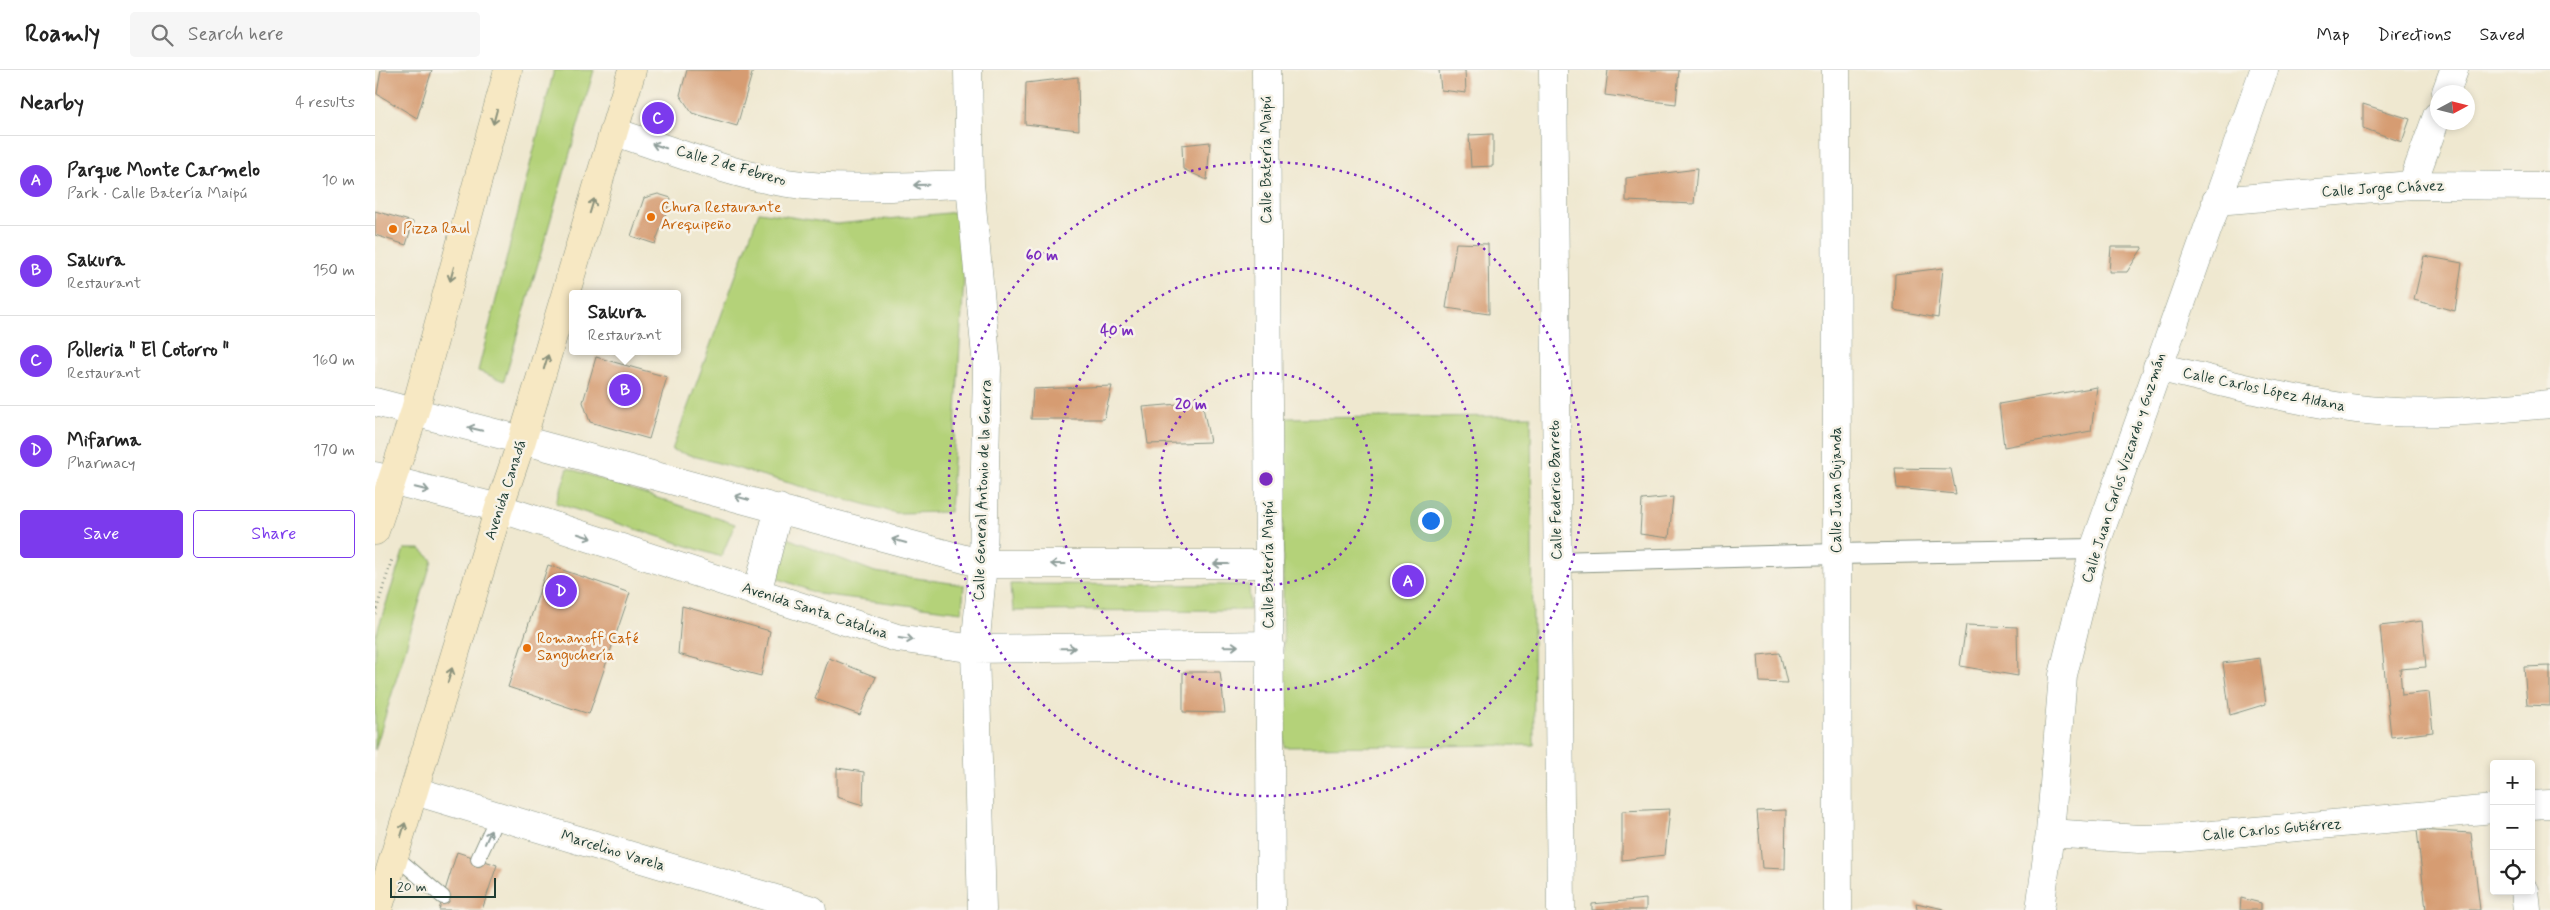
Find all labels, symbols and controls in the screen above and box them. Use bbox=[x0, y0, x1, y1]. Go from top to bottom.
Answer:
search box bbox=[130, 12, 480, 57]
text: Roamly bbox=[25, 19, 100, 50]
icon: search bbox=[148, 21, 176, 49]
text: Search here bbox=[188, 22, 284, 47]
text: Map bbox=[2317, 23, 2350, 47]
text: Directions bbox=[2378, 23, 2452, 47]
text: Saved bbox=[2480, 23, 2525, 47]
north arrow bbox=[2430, 85, 2475, 130]
text: Nearby bbox=[20, 89, 84, 117]
text: 4 results bbox=[295, 92, 355, 113]
street label: Calle Batería Maipú bbox=[1257, 96, 1277, 224]
pin: C bbox=[642, 99, 674, 137]
one-way arrow bbox=[490, 109, 499, 125]
one-way arrow bbox=[652, 141, 668, 150]
street label: Calle 2 de Febrero bbox=[674, 141, 788, 191]
text: Parque Monte Carmelo bbox=[67, 158, 260, 183]
text: A bbox=[31, 170, 41, 191]
text: 10 m bbox=[322, 170, 355, 191]
street label: Calle Jorge Chávez bbox=[2321, 176, 2445, 203]
one-way arrow bbox=[914, 180, 930, 190]
text: Park · Calle Batería Maipú bbox=[67, 183, 247, 204]
one-way arrow bbox=[588, 198, 598, 214]
place label: Chura Restaurante Arequipeño bbox=[661, 198, 781, 235]
marker: Chura Restaurante Arequipeño bbox=[645, 211, 657, 223]
place label: Pizza Raul bbox=[403, 219, 470, 239]
marker: Pizza Raul bbox=[387, 223, 399, 235]
text: 60 m bbox=[1026, 246, 1058, 266]
text: Sakura bbox=[67, 248, 125, 273]
text: B bbox=[31, 260, 41, 281]
text: 150 m bbox=[313, 260, 355, 281]
one-way arrow bbox=[447, 265, 456, 281]
text: Restaurant bbox=[67, 273, 141, 294]
popup bbox=[569, 290, 681, 355]
text: Sakura bbox=[588, 300, 646, 325]
text: 40 m bbox=[1100, 321, 1134, 341]
text: Restaurant bbox=[588, 325, 662, 346]
text: Polleria " El Cotorro " bbox=[67, 338, 229, 363]
text: C bbox=[30, 350, 42, 371]
text: 160 m bbox=[312, 350, 355, 371]
street label: Calle Juan Carlos Vizcardo y Guzmán bbox=[2077, 350, 2171, 586]
one-way arrow bbox=[541, 354, 551, 370]
text: Restaurant bbox=[67, 363, 141, 384]
street label: Calle Carlos López Aldana bbox=[2181, 363, 2347, 417]
pin: B bbox=[609, 371, 641, 409]
street label: Calle General Antonio de la Guerra bbox=[969, 379, 997, 601]
text: 20 m bbox=[1175, 395, 1207, 415]
street label: Calle Federico Barreto bbox=[1545, 420, 1567, 560]
one-way arrow bbox=[468, 423, 484, 433]
street label: Calle Juan Bujanda bbox=[1827, 426, 1847, 553]
text: Mifarma bbox=[67, 428, 141, 453]
street label: Avenida Canadá bbox=[480, 437, 532, 543]
text: D bbox=[30, 440, 42, 461]
text: 170 m bbox=[313, 440, 355, 461]
text: Pharmacy bbox=[67, 453, 135, 474]
centre of rings bbox=[1257, 470, 1275, 488]
one-way arrow bbox=[413, 484, 429, 494]
one-way arrow bbox=[734, 493, 750, 502]
street label: Calle Batería Maipú bbox=[1259, 501, 1279, 629]
your location bbox=[1418, 508, 1444, 534]
button: Save bbox=[20, 510, 183, 558]
button: Share bbox=[193, 510, 355, 558]
one-way arrow bbox=[577, 532, 593, 542]
one-way arrow bbox=[891, 536, 907, 545]
one-way arrow bbox=[1050, 559, 1066, 569]
one-way arrow bbox=[1213, 559, 1229, 569]
pin: A bbox=[1392, 562, 1424, 600]
pin: D bbox=[545, 572, 577, 610]
street label: Avenida Santa Catalina bbox=[739, 578, 891, 644]
place label: Romanoff Café Sanguchería bbox=[537, 629, 639, 667]
one-way arrow bbox=[898, 634, 914, 644]
one-way arrow bbox=[1222, 641, 1238, 651]
marker: Romanoff Café Sanguchería bbox=[521, 642, 533, 654]
one-way arrow bbox=[1060, 643, 1076, 653]
one-way arrow bbox=[445, 667, 455, 683]
map controls bbox=[2490, 760, 2535, 895]
button: + bbox=[2490, 760, 2535, 805]
button: − bbox=[2490, 805, 2535, 850]
street label: Calle Carlos Gutiérrez bbox=[2202, 814, 2343, 846]
one-way arrow bbox=[399, 823, 408, 839]
street label: Marcelino Varela bbox=[558, 826, 668, 876]
one-way arrow bbox=[484, 830, 493, 845]
button: locate bbox=[2490, 850, 2535, 895]
scale bar bbox=[390, 875, 496, 898]
text: 20 m bbox=[397, 878, 427, 896]

